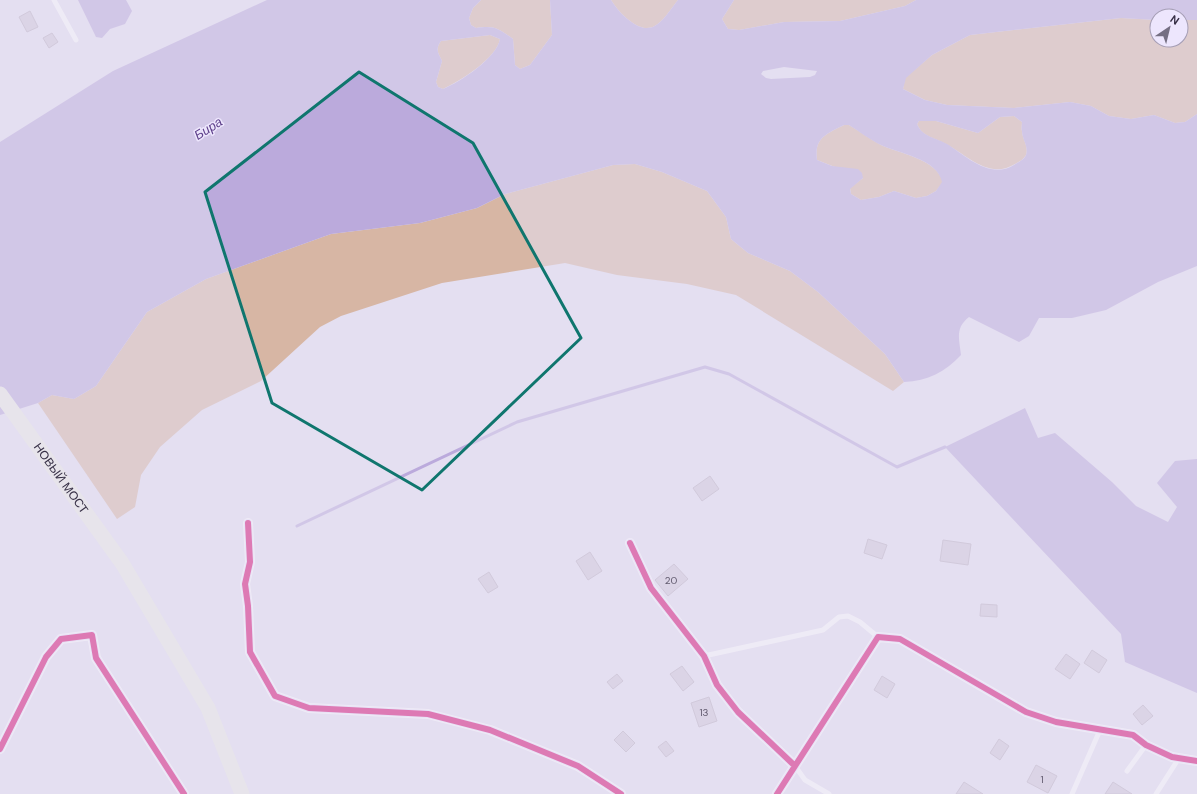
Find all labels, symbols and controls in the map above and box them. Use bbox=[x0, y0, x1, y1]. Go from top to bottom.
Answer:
north arrow bbox=[1149, 8, 1189, 48]
text: N bbox=[1167, 12, 1182, 28]
water label: Бира bbox=[191, 113, 226, 144]
street label: НОВЫЙ МОСТ bbox=[30, 440, 92, 517]
house number: 20 bbox=[665, 574, 677, 587]
house number: 13 bbox=[699, 706, 709, 719]
house number: 1 bbox=[1040, 773, 1044, 786]

